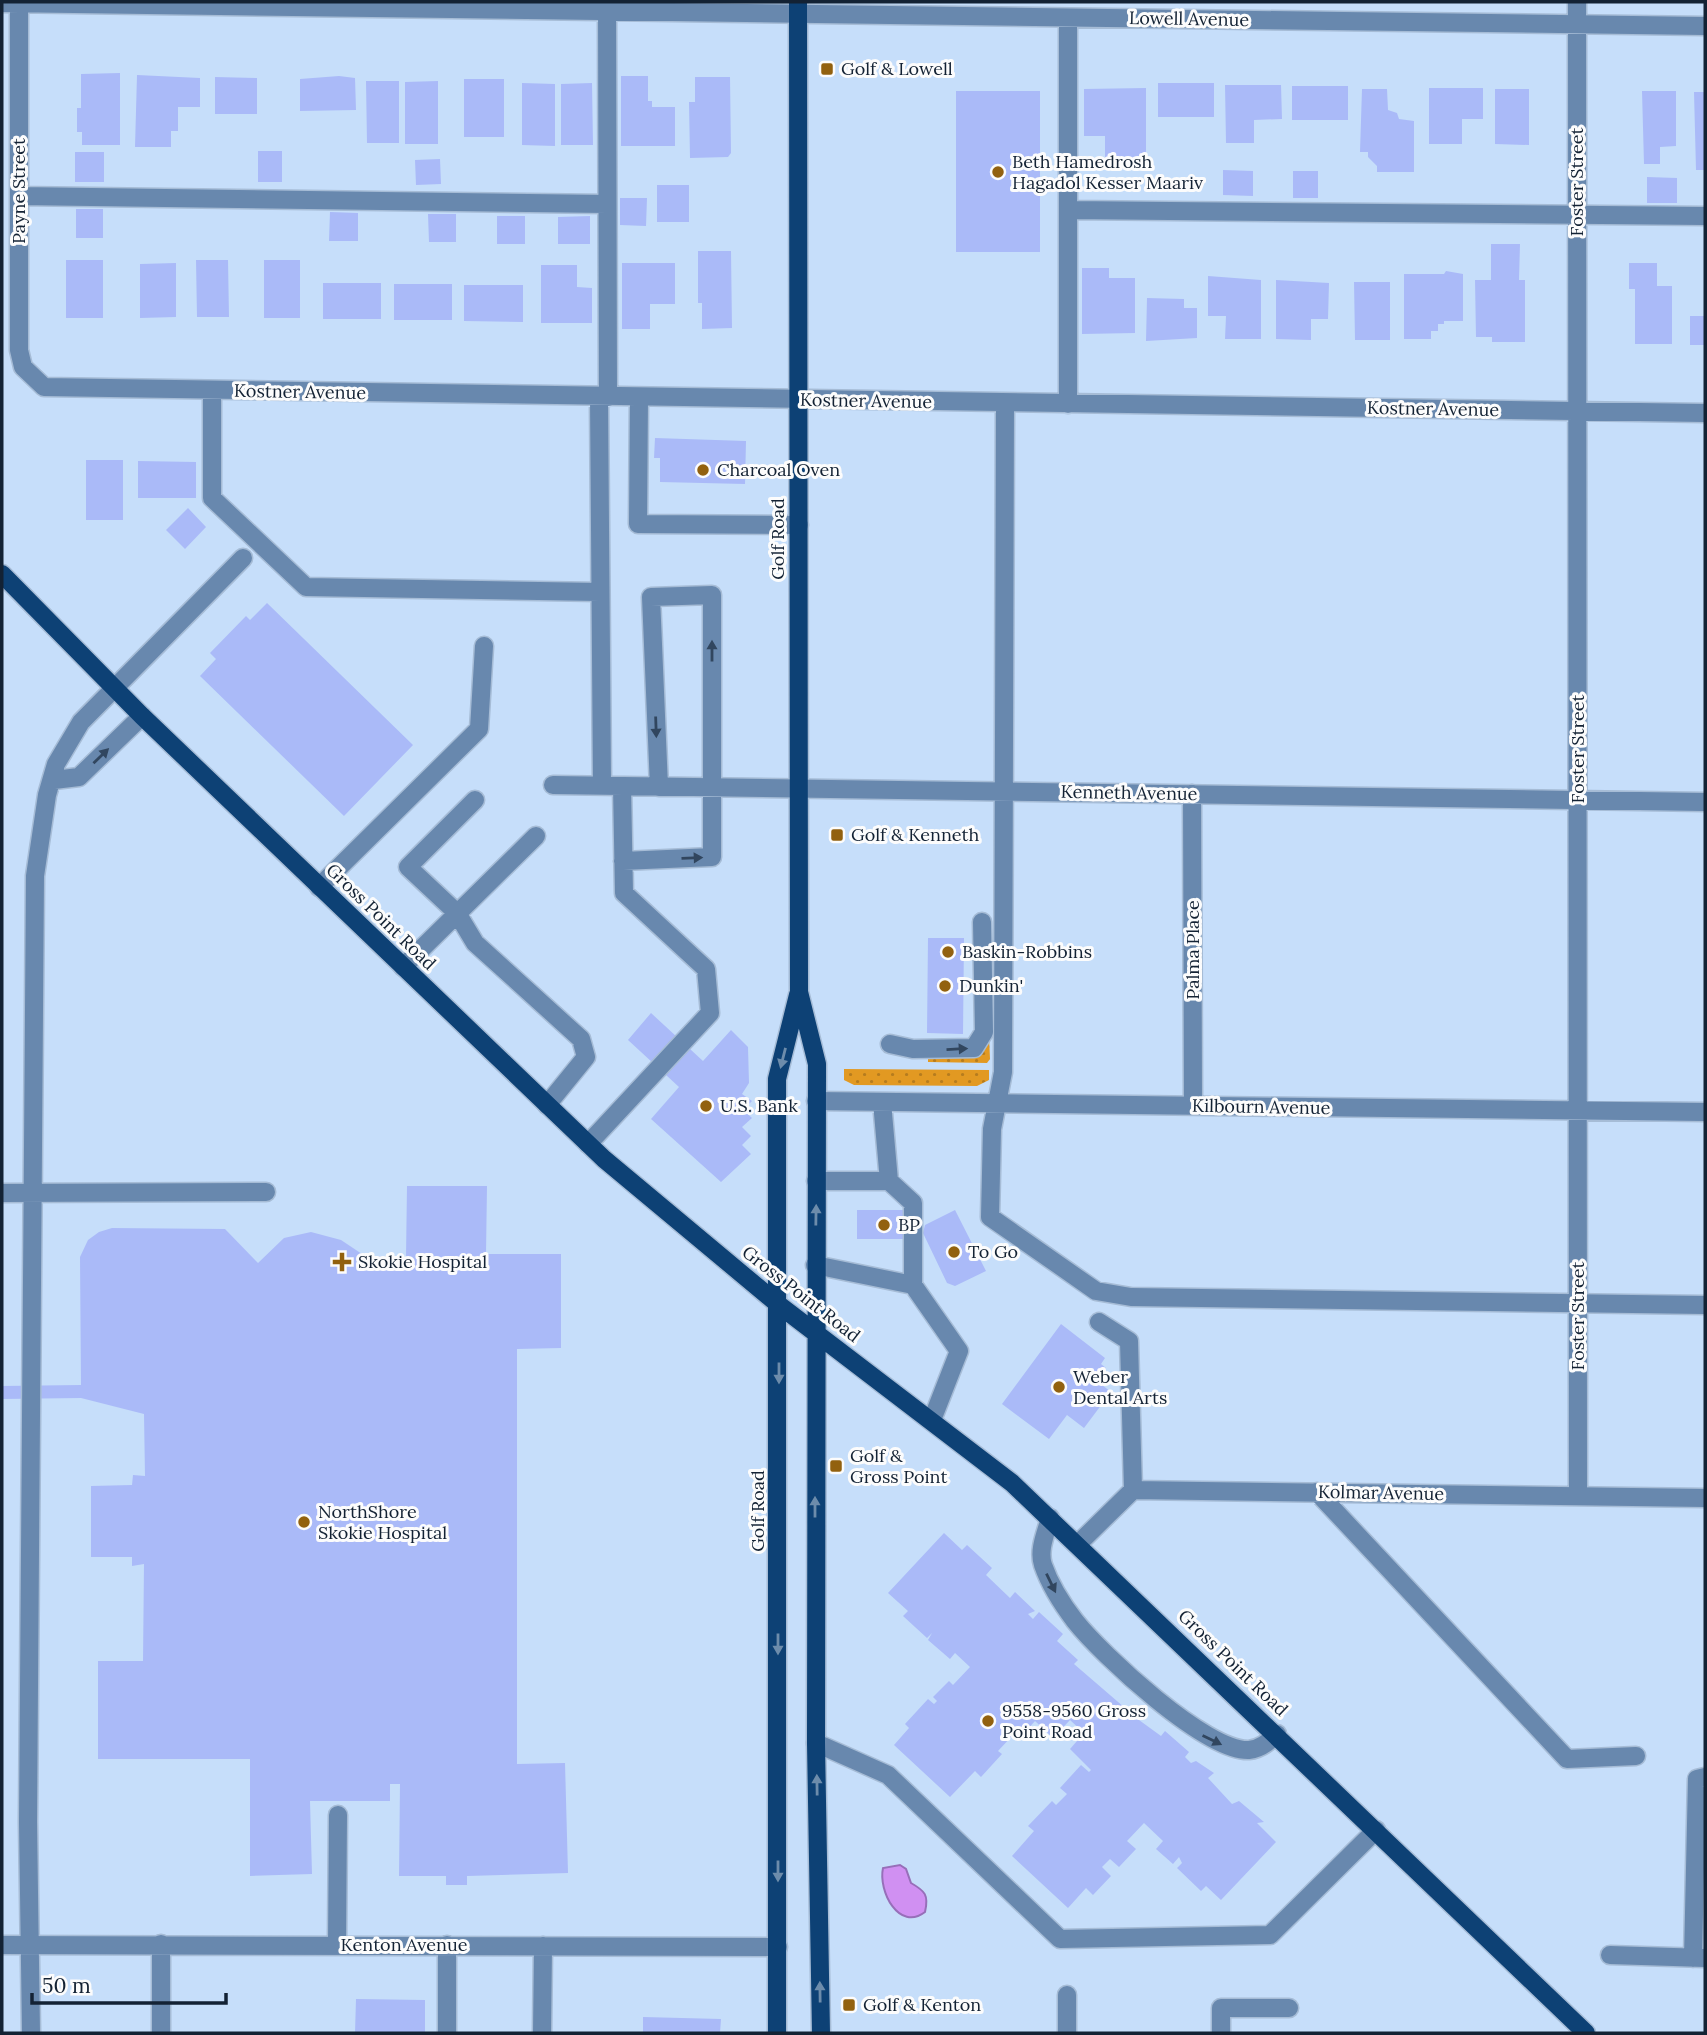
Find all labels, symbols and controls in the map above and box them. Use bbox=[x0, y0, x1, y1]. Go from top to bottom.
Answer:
street label: Lowell Avenue bbox=[1129, 6, 1250, 31]
place label: Golf & Lowell bbox=[841, 57, 953, 80]
marker: Golf & Lowell bbox=[819, 61, 835, 77]
street label: Foster Street bbox=[1565, 128, 1588, 236]
street label: Payne Street bbox=[7, 138, 30, 244]
place label: Beth Hamedrosh Hagadol Kesser Maariv bbox=[1012, 150, 1204, 194]
marker: Beth Hamedrosh Hagadol Kesser Maariv bbox=[990, 164, 1006, 180]
street label: Kostner Avenue bbox=[234, 379, 367, 404]
street label: Kostner Avenue bbox=[800, 388, 933, 413]
street label: Kostner Avenue bbox=[1367, 396, 1500, 421]
place label: Charcoal Oven bbox=[717, 458, 840, 481]
marker: Charcoal Oven bbox=[695, 462, 711, 478]
street label: Golf Road bbox=[766, 498, 789, 580]
one-way arrow bbox=[706, 639, 718, 661]
street label: Foster Street bbox=[1566, 695, 1589, 803]
one-way arrow bbox=[651, 716, 662, 738]
one-way arrow bbox=[92, 748, 109, 764]
street label: Kenneth Avenue bbox=[1060, 780, 1198, 805]
place label: Golf & Kenneth bbox=[851, 823, 979, 846]
marker: Golf & Kenneth bbox=[829, 827, 845, 843]
one-way arrow bbox=[681, 853, 703, 864]
street label: Gross Point Road bbox=[322, 858, 441, 975]
street label: Palma Place bbox=[1181, 900, 1204, 1000]
place label: Baskin-Robbins bbox=[962, 940, 1092, 963]
marker: Baskin-Robbins bbox=[940, 944, 956, 960]
place label: Dunkin' bbox=[959, 974, 1023, 997]
marker: Dunkin' bbox=[937, 978, 953, 994]
one-way arrow bbox=[946, 1044, 968, 1055]
one-way arrow bbox=[777, 1047, 788, 1069]
place label: U.S. Bank bbox=[720, 1094, 798, 1117]
street label: Kilbourn Avenue bbox=[1192, 1094, 1331, 1119]
marker: U.S. Bank bbox=[698, 1098, 714, 1114]
one-way arrow bbox=[810, 1204, 822, 1226]
place label: BP bbox=[898, 1213, 920, 1236]
marker: BP bbox=[876, 1217, 892, 1233]
street label: Gross Point Road bbox=[738, 1240, 865, 1347]
place label: To Go bbox=[968, 1240, 1018, 1263]
marker: To Go bbox=[946, 1244, 962, 1260]
place label: Skokie Hospital bbox=[358, 1250, 487, 1273]
marker: Skokie Hospital bbox=[332, 1252, 352, 1272]
street label: Foster Street bbox=[1566, 1262, 1589, 1370]
one-way arrow bbox=[773, 1362, 785, 1384]
place label: Weber Dental Arts bbox=[1073, 1365, 1167, 1409]
marker: Weber Dental Arts bbox=[1051, 1379, 1067, 1395]
place label: Golf & Gross Point bbox=[850, 1444, 947, 1488]
marker: Golf & Gross Point bbox=[828, 1458, 844, 1474]
street label: Golf Road bbox=[746, 1470, 769, 1552]
street label: Kolmar Avenue bbox=[1318, 1480, 1445, 1505]
one-way arrow bbox=[809, 1495, 821, 1517]
place label: NorthShore Skokie Hospital bbox=[318, 1500, 447, 1544]
marker: NorthShore Skokie Hospital bbox=[296, 1514, 312, 1530]
one-way arrow bbox=[1046, 1573, 1057, 1593]
street label: Gross Point Road bbox=[1174, 1604, 1293, 1721]
one-way arrow bbox=[772, 1633, 784, 1655]
place label: 9558-9560 Gross Point Road bbox=[1002, 1699, 1146, 1743]
marker: 9558-9560 Gross Point Road bbox=[980, 1713, 996, 1729]
one-way arrow bbox=[1202, 1734, 1222, 1746]
one-way arrow bbox=[811, 1774, 823, 1796]
one-way arrow bbox=[772, 1860, 784, 1882]
street label: Kenton Avenue bbox=[341, 1933, 468, 1956]
scale bar bbox=[32, 1962, 226, 2006]
text: 50 m bbox=[42, 1972, 91, 1999]
one-way arrow bbox=[815, 1981, 826, 2003]
place label: Golf & Kenton bbox=[863, 1993, 981, 2016]
marker: Golf & Kenton bbox=[841, 1997, 857, 2013]

